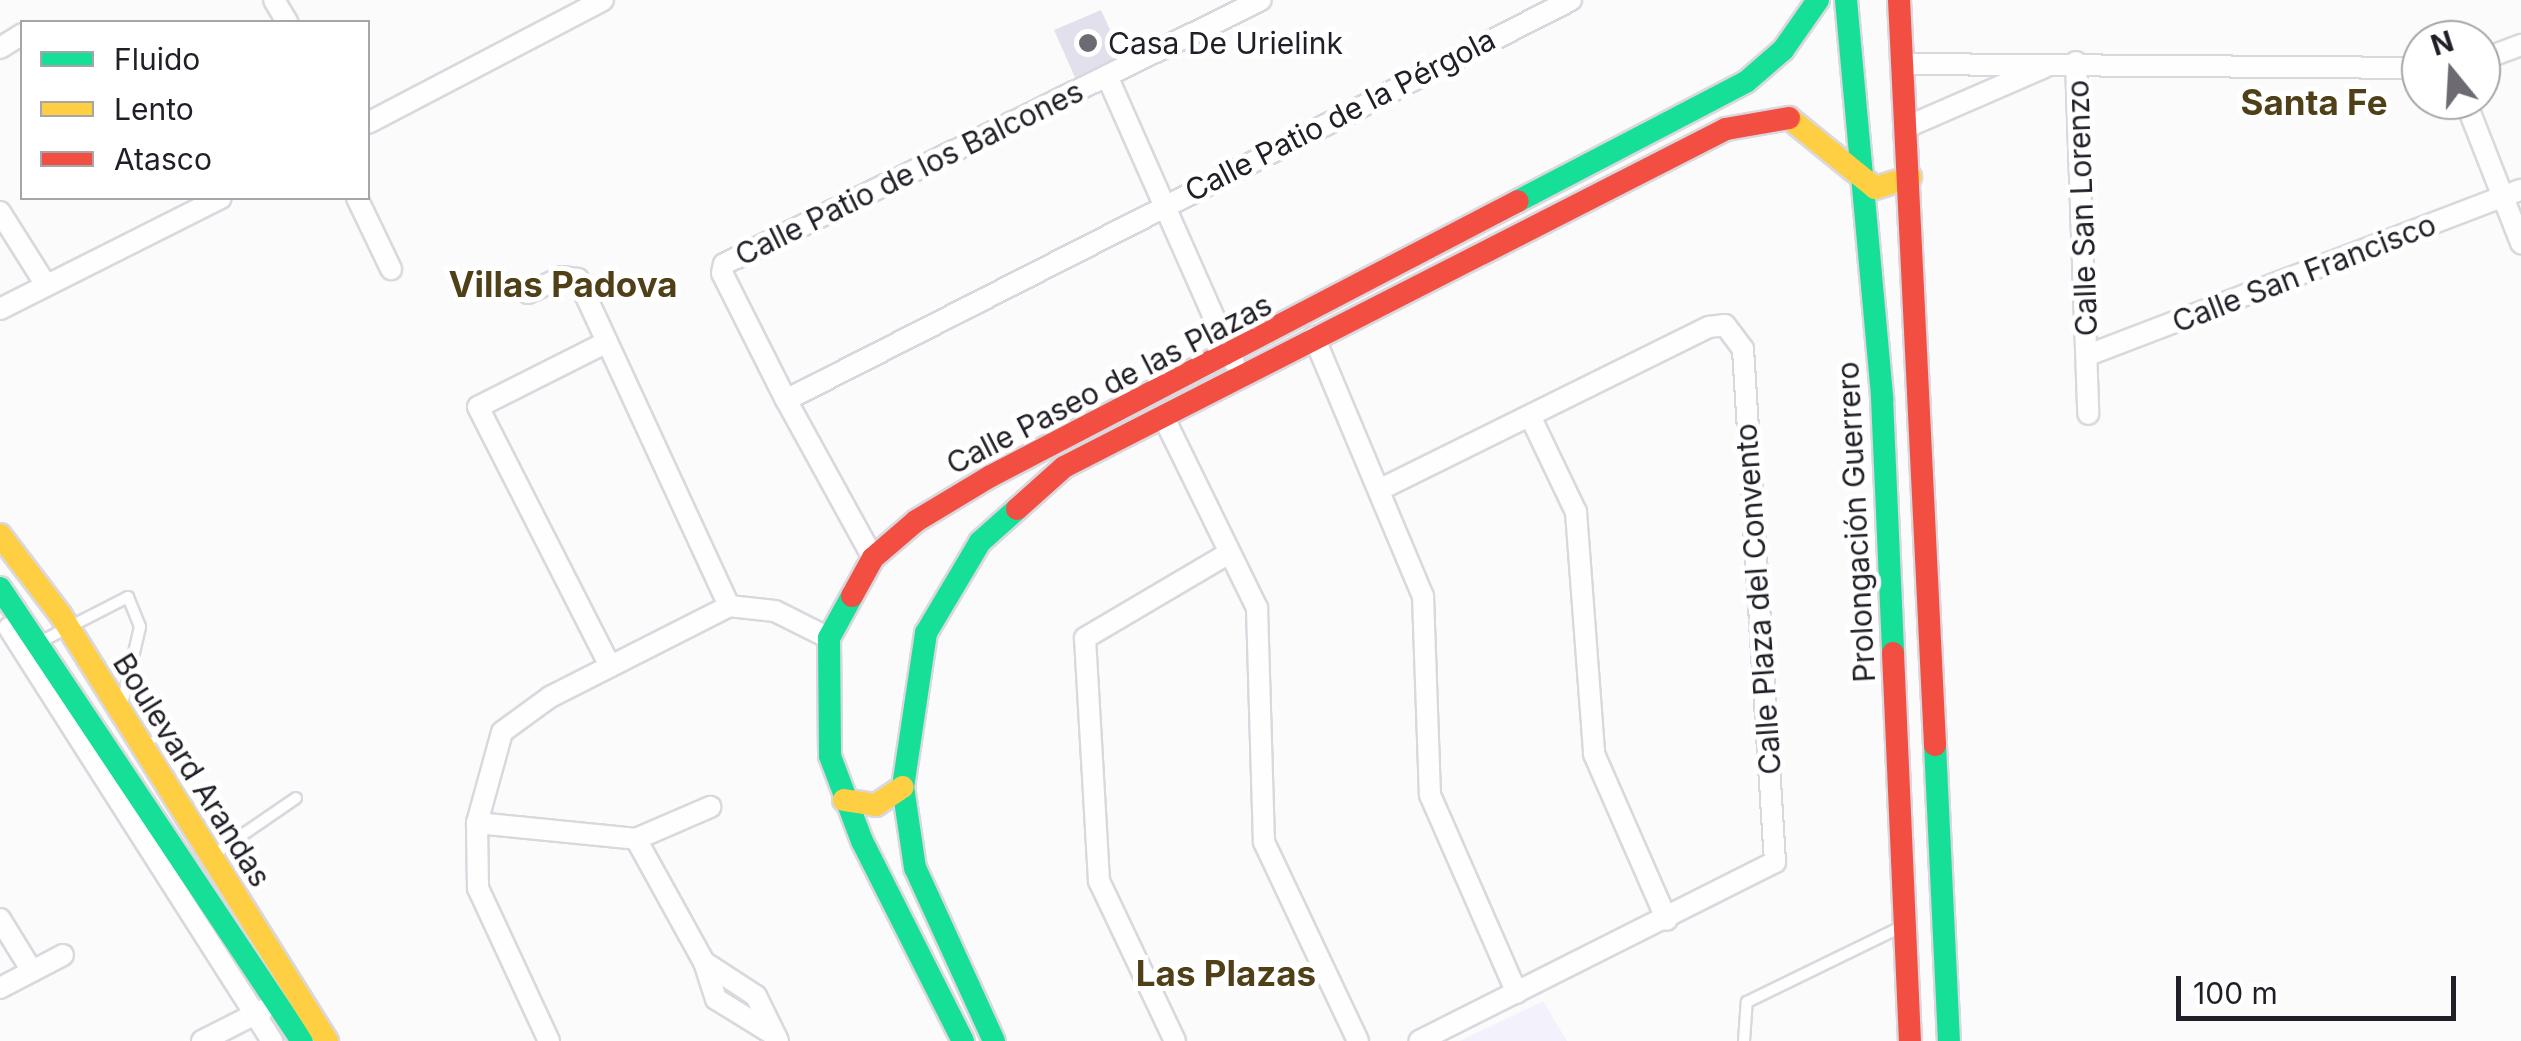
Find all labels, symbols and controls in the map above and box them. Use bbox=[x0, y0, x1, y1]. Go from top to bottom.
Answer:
legend bbox=[20, 20, 370, 200]
north arrow bbox=[2401, 20, 2501, 120]
street label: Calle Patio de la Pérgola bbox=[1179, 21, 1501, 209]
text: N bbox=[2427, 24, 2458, 63]
place label: Casa De Urielink bbox=[1108, 25, 1343, 61]
marker: Casa De Urielink bbox=[1077, 32, 1099, 54]
text: Fluido bbox=[114, 41, 200, 77]
street label: Calle Patio de los Balcones bbox=[729, 73, 1089, 273]
street label: Calle San Lorenzo bbox=[2060, 79, 2104, 337]
district label: Santa Fe bbox=[2240, 81, 2388, 123]
text: Lento bbox=[114, 91, 194, 127]
text: Atasco bbox=[114, 141, 212, 177]
street label: Calle San Francisco bbox=[2167, 206, 2441, 340]
district label: Villas Padova bbox=[448, 263, 678, 305]
street label: Calle Paseo de las Plazas bbox=[940, 286, 1278, 482]
street label: Prolongación Guerrero bbox=[1830, 361, 1882, 683]
street label: Calle Plaza del Convento bbox=[1728, 422, 1788, 776]
street label: Boulevard Arandas bbox=[106, 647, 278, 893]
district label: Las Plazas bbox=[1136, 952, 1316, 994]
scale bar bbox=[2181, 956, 2461, 1018]
text: 100 m bbox=[2193, 975, 2278, 1011]

